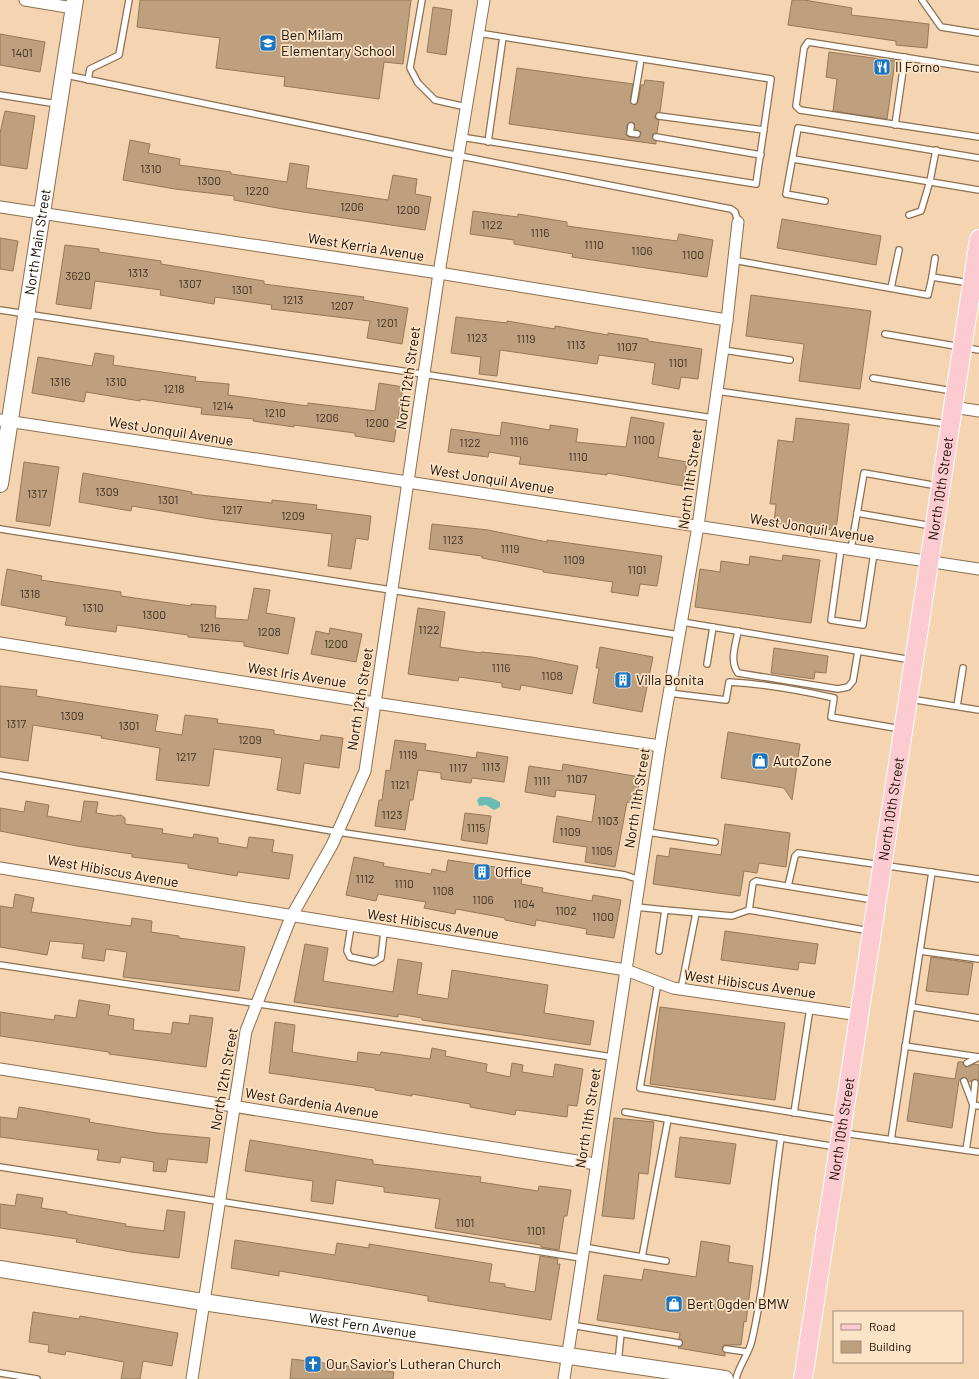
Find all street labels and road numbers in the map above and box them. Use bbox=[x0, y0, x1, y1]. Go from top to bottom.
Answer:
street label: North Main Street bbox=[20, 188, 54, 296]
street label: West Kerria Avenue bbox=[307, 229, 425, 264]
street label: North 12th Street bbox=[392, 325, 423, 431]
street label: West Jonquil Avenue bbox=[107, 412, 235, 449]
street label: North 11th Street bbox=[674, 428, 705, 530]
street label: North 10th Street bbox=[924, 436, 956, 541]
street label: West Jonquil Avenue bbox=[428, 460, 556, 497]
street label: West Jonquil Avenue bbox=[748, 509, 876, 546]
street label: North 12th Street bbox=[343, 646, 376, 752]
street label: West Iris Avenue bbox=[246, 658, 348, 691]
street label: North 11th Street bbox=[620, 747, 653, 849]
street label: North 10th Street bbox=[874, 756, 907, 862]
street label: West Hibiscus Avenue bbox=[46, 851, 180, 890]
street label: West Hibiscus Avenue bbox=[366, 905, 500, 942]
street label: West Hibiscus Avenue bbox=[683, 966, 817, 1001]
street label: North 12th Street bbox=[206, 1026, 241, 1132]
street label: North 11th Street bbox=[571, 1067, 604, 1169]
street label: North 10th Street bbox=[825, 1076, 857, 1182]
street label: West Gardenia Avenue bbox=[244, 1084, 380, 1121]
street label: West Fern Avenue bbox=[308, 1309, 418, 1341]

